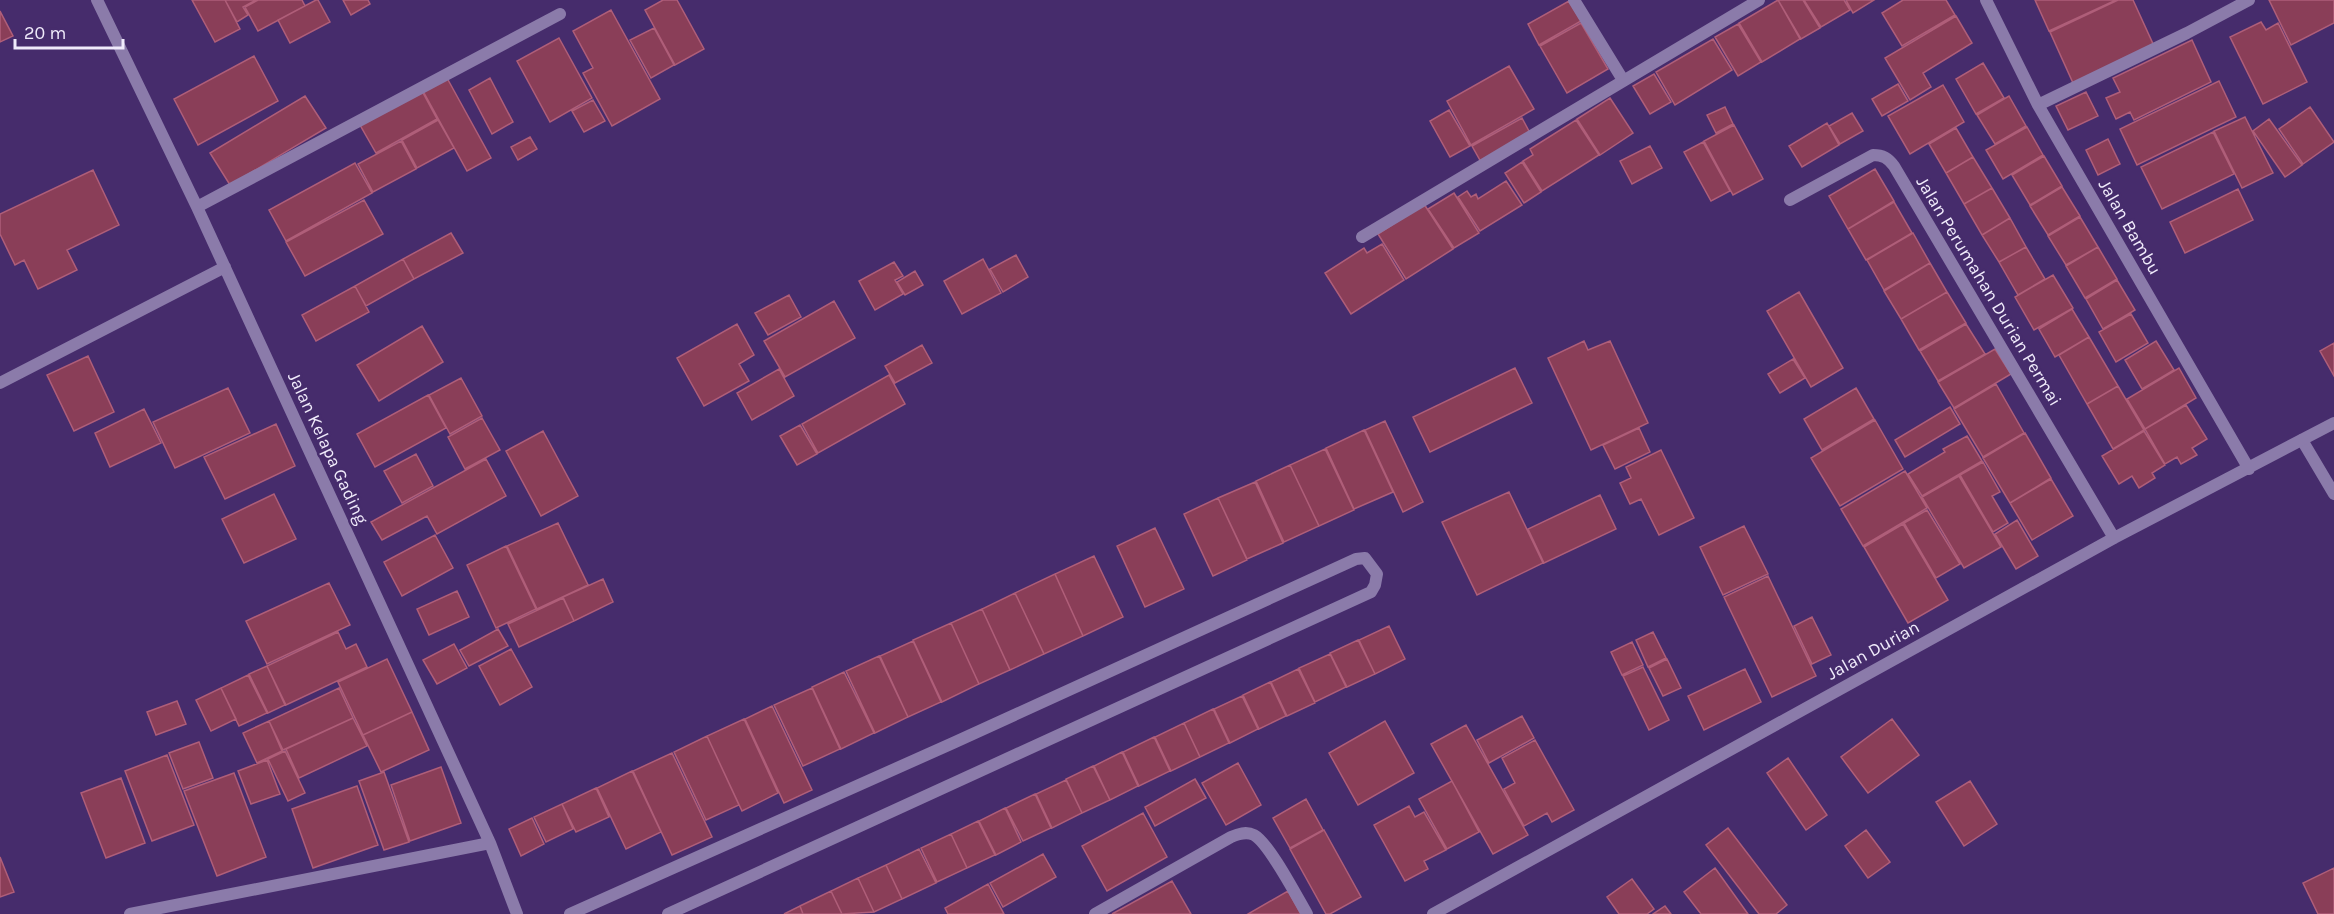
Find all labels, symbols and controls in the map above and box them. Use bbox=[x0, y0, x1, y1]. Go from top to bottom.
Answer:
scale bar bbox=[15, 12, 123, 50]
text: 20 m bbox=[24, 22, 66, 44]
street label: Jalan Perumahan Durian Permai bbox=[1912, 172, 2066, 410]
street label: Jalan Bambu bbox=[2094, 175, 2166, 279]
street label: Jalan Kelapa Gading bbox=[283, 368, 373, 528]
street label: Jalan Durian bbox=[1823, 615, 1923, 685]

